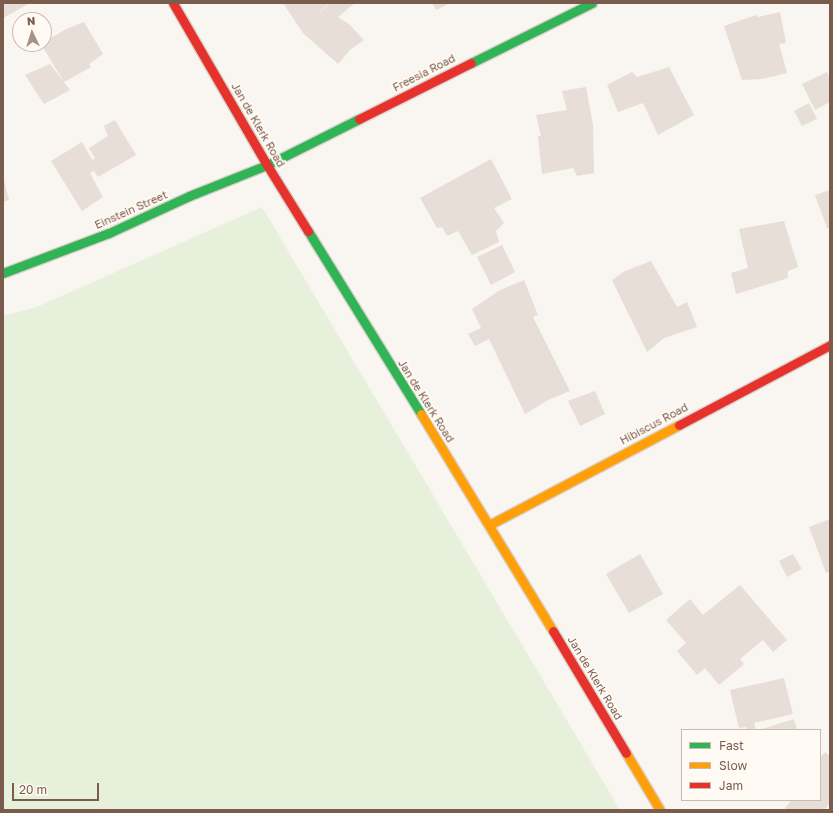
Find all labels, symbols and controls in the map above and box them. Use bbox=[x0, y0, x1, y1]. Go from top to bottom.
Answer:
north arrow bbox=[12, 12, 52, 52]
text: N bbox=[27, 14, 36, 27]
street label: Freesia Road bbox=[391, 52, 457, 94]
street label: Jan de Klerk Road bbox=[228, 80, 288, 170]
street label: Einstein Street bbox=[93, 188, 169, 232]
street label: Jan de Klerk Road bbox=[395, 357, 457, 445]
street label: Hibiscus Road bbox=[618, 401, 690, 447]
street label: Jan de Klerk Road bbox=[565, 634, 625, 722]
legend bbox=[681, 729, 821, 801]
text: Fast bbox=[719, 738, 744, 753]
text: Slow bbox=[719, 758, 747, 773]
scale bar bbox=[14, 775, 101, 801]
text: Jam bbox=[719, 778, 743, 793]
text: 20 m bbox=[19, 782, 47, 797]

